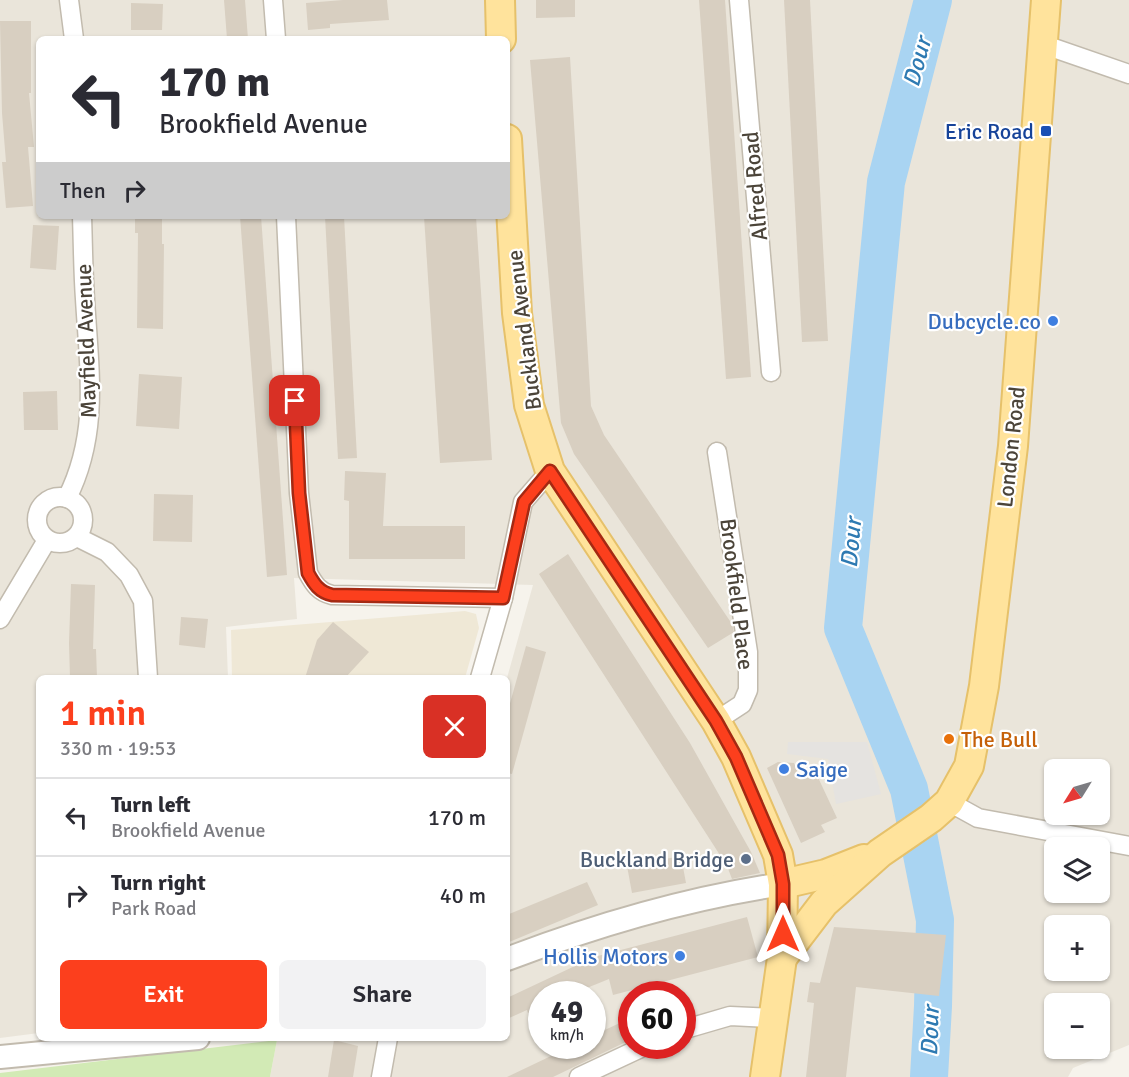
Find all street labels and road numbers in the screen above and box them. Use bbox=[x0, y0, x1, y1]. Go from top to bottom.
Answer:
street label: Alfred Road bbox=[737, 130, 773, 242]
street label: Buckland Avenue bbox=[501, 248, 547, 412]
street label: Mayfield Avenue bbox=[70, 263, 102, 419]
street label: London Road bbox=[991, 385, 1031, 509]
street label: Brookfield Place bbox=[714, 517, 760, 671]

